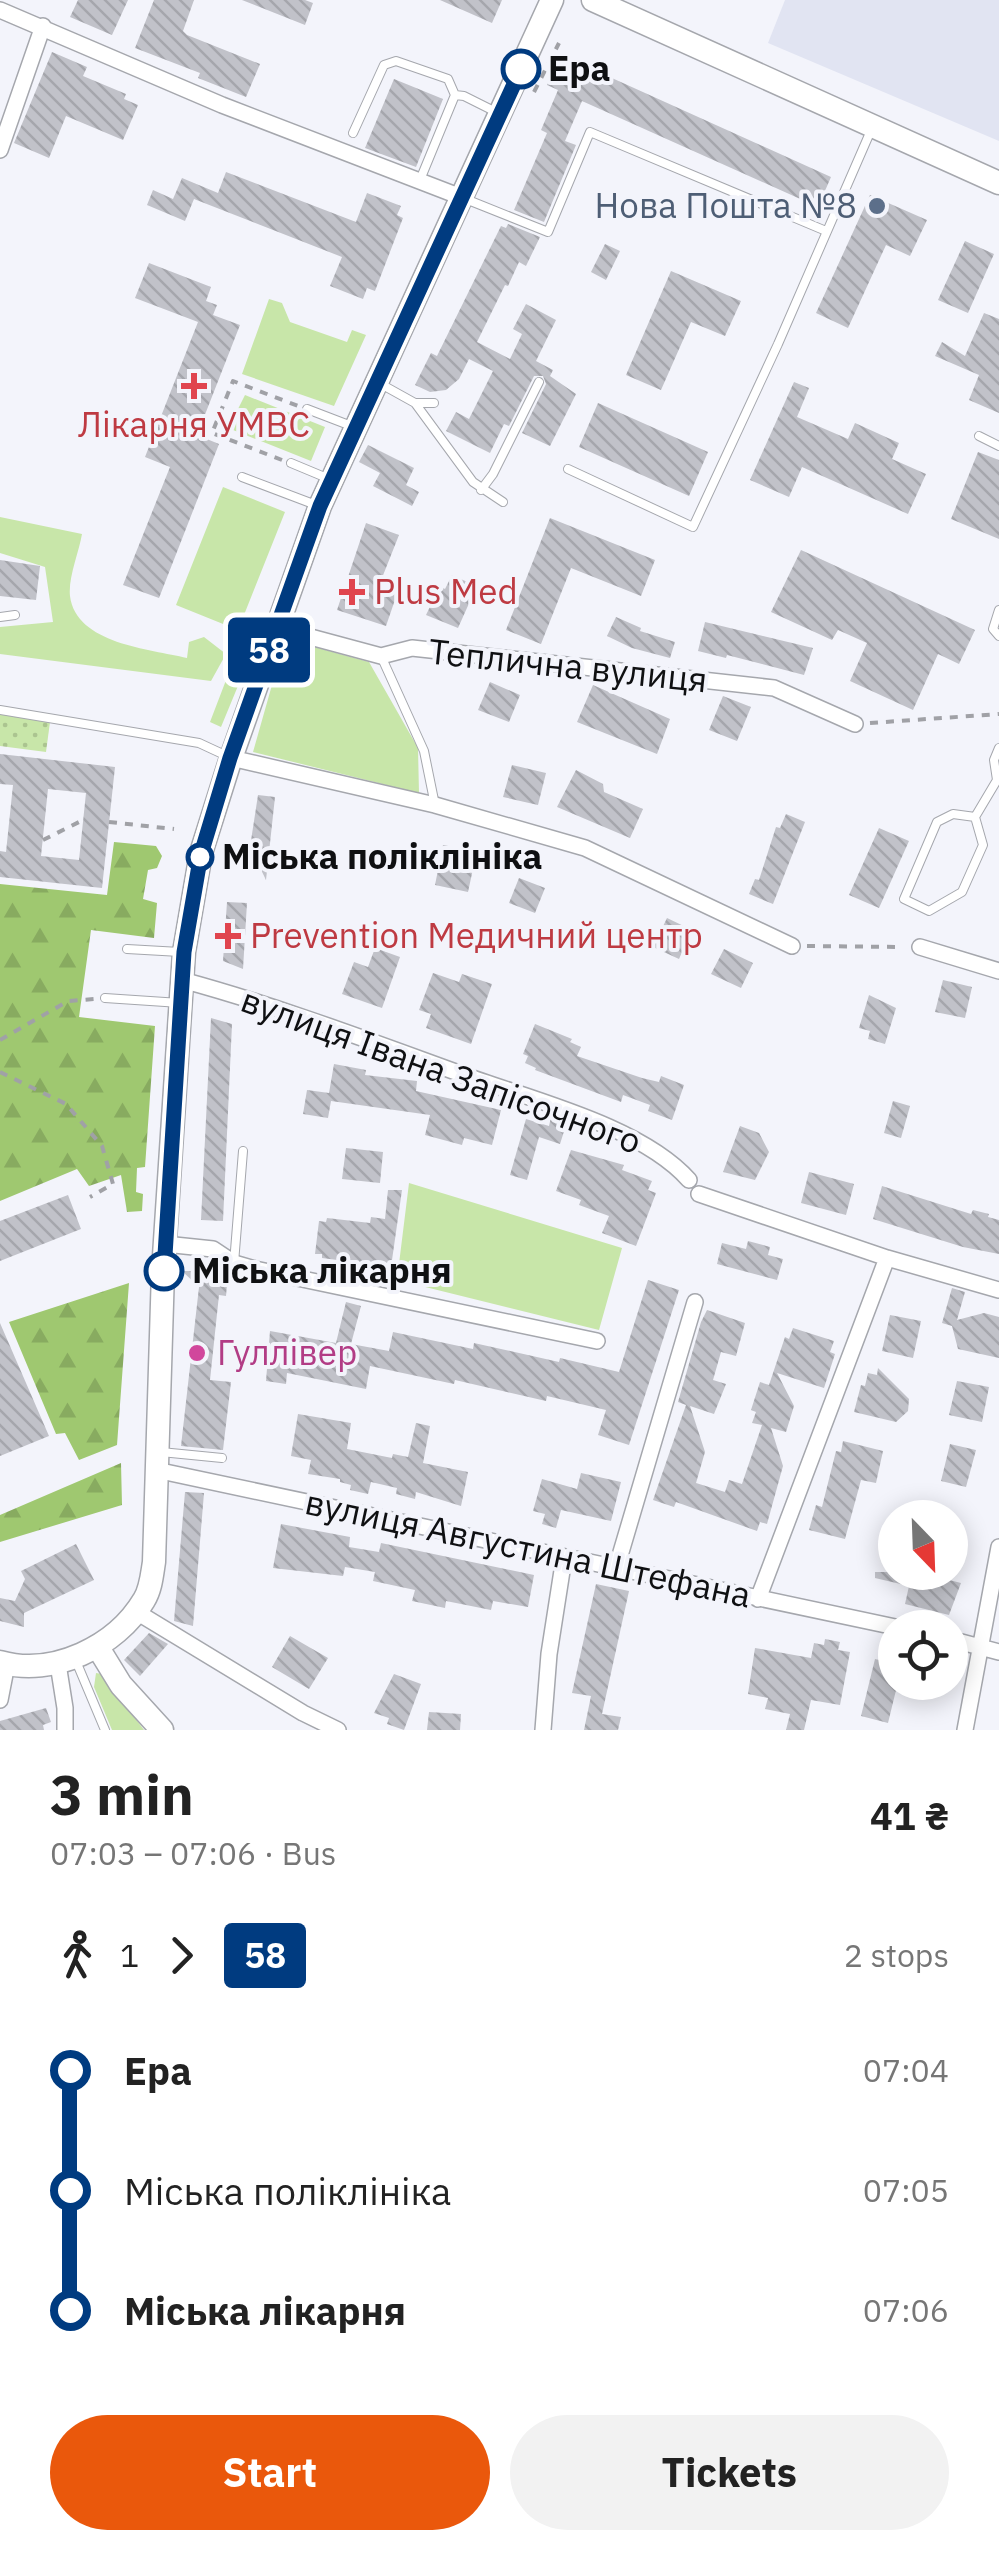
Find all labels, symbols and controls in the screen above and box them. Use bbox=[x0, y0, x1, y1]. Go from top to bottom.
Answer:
place label: Ера bbox=[548, 45, 610, 91]
marker: Ера bbox=[502, 50, 540, 88]
place label: Нова Пошта №8 bbox=[595, 182, 857, 228]
marker: Нова Пошта №8 bbox=[866, 195, 888, 217]
marker: Лікарня УМВС bbox=[181, 373, 207, 399]
place label: Лікарня УМВС bbox=[78, 401, 310, 447]
place label: Plus Med bbox=[374, 568, 518, 614]
marker: Plus Med bbox=[339, 579, 365, 605]
line badge: 58 bbox=[224, 618, 314, 682]
text: 58 bbox=[248, 627, 290, 673]
street label: Теплична вулиця bbox=[426, 627, 710, 703]
place label: Міська поліклініка bbox=[222, 833, 542, 879]
marker: Міська поліклініка bbox=[187, 844, 213, 870]
place label: Prevention Медичний центр bbox=[250, 912, 703, 958]
marker: Prevention Медичний центр bbox=[215, 923, 241, 949]
street label: вулиця Івана Запісочного bbox=[235, 976, 648, 1164]
place label: Міська лікарня bbox=[192, 1247, 452, 1293]
marker: Міська лікарня bbox=[145, 1252, 183, 1290]
place label: Гуллівер bbox=[217, 1329, 357, 1375]
marker: Гуллівер bbox=[186, 1342, 208, 1364]
street label: вулиця Августина Штефана bbox=[301, 1478, 755, 1618]
north arrow bbox=[878, 1500, 968, 1590]
map controls bbox=[878, 1500, 968, 1700]
button: locate bbox=[878, 1610, 968, 1700]
text: 3 min bbox=[50, 1759, 194, 1830]
text: 41 ₴ bbox=[870, 1791, 949, 1840]
text: 07:03 – 07:06 · Bus bbox=[50, 1832, 336, 1874]
icon: walk bbox=[50, 1928, 105, 1983]
icon: forward bbox=[154, 1928, 209, 1983]
text: 58 bbox=[244, 1932, 286, 1978]
text: 1 bbox=[120, 1934, 139, 1976]
text: 2 stops bbox=[844, 1934, 949, 1976]
text: Ера bbox=[124, 2046, 192, 2095]
text: 07:04 bbox=[863, 2049, 949, 2091]
text: Міська поліклініка bbox=[124, 2166, 451, 2215]
text: 07:05 bbox=[863, 2169, 949, 2211]
text: Міська лікарня bbox=[124, 2286, 406, 2335]
text: 07:06 bbox=[863, 2289, 949, 2331]
button: Start bbox=[50, 2415, 490, 2530]
button: Tickets bbox=[510, 2415, 949, 2530]

